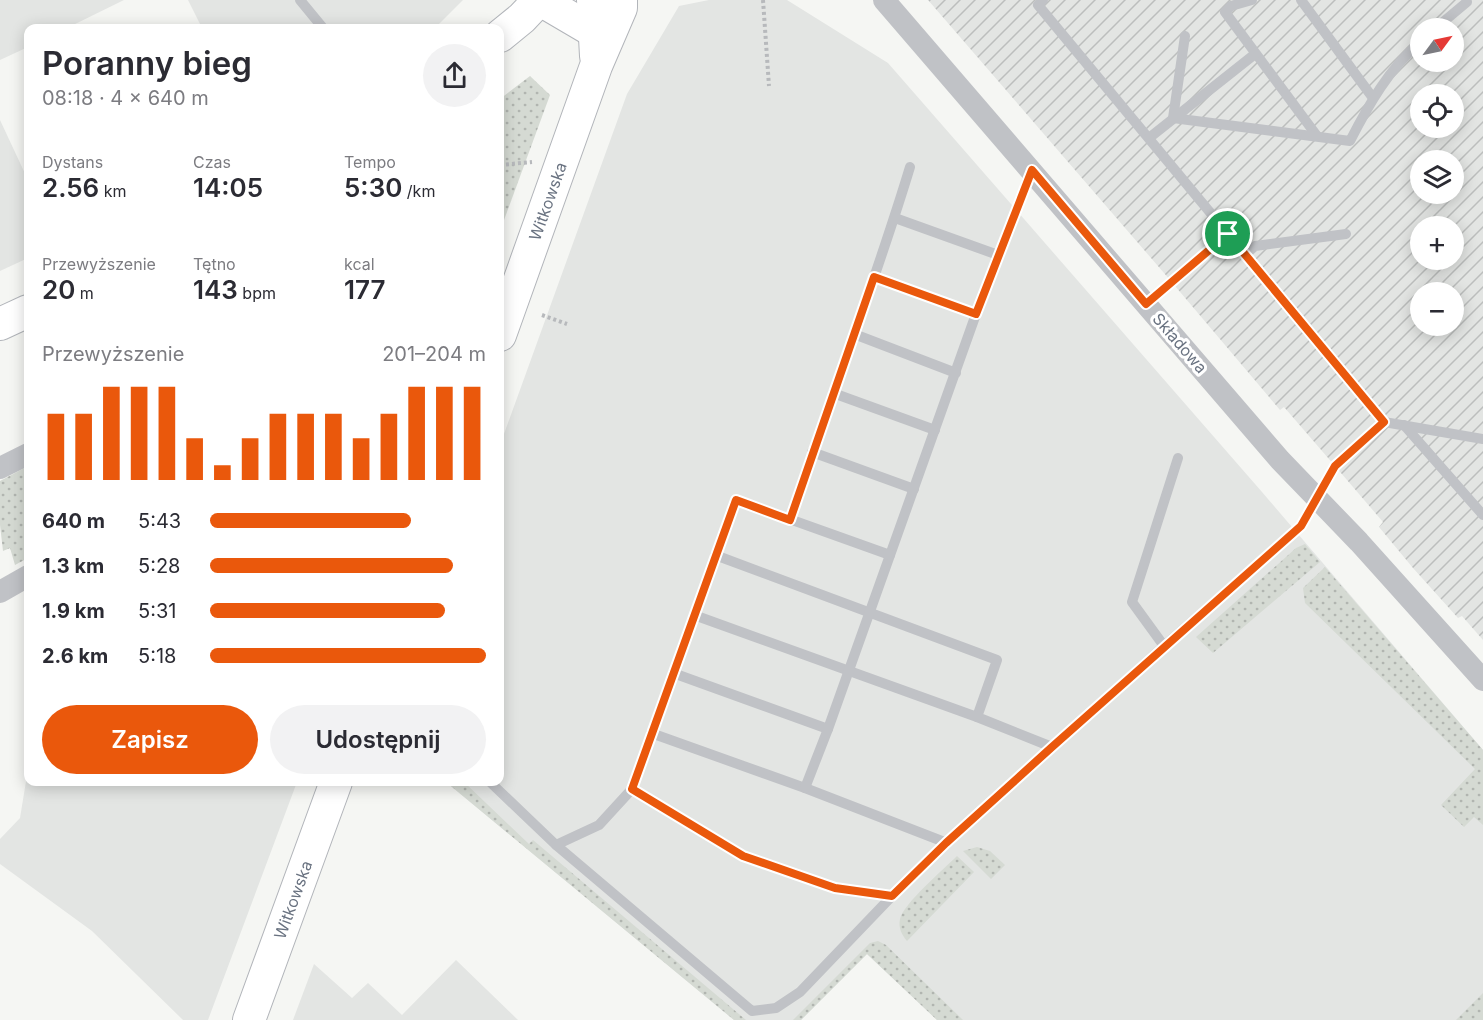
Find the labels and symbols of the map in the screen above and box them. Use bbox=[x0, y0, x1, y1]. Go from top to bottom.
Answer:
north arrow bbox=[1410, 18, 1464, 72]
street label: Witkowska bbox=[525, 159, 571, 243]
pin bbox=[1202, 208, 1253, 259]
street label: Składowa bbox=[1148, 309, 1212, 377]
street label: Witkowska bbox=[269, 858, 316, 942]

